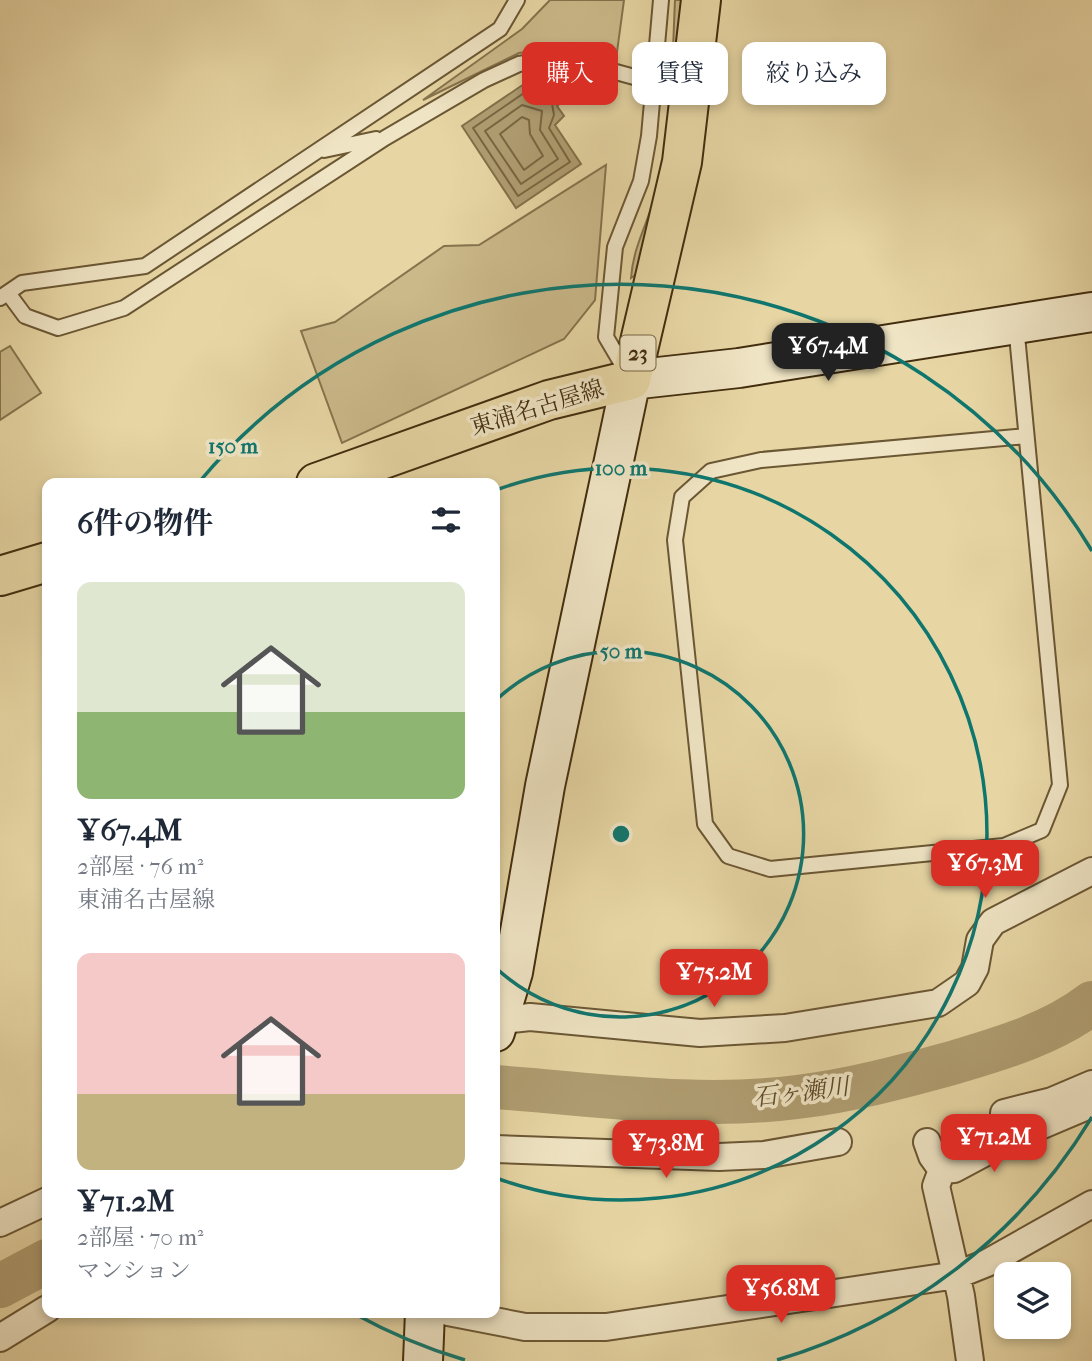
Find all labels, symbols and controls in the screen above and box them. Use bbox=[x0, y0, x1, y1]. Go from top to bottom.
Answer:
chip: 購入 bbox=[522, 42, 618, 105]
chip: 賃貸 bbox=[632, 42, 728, 105]
chip: 絞り込み bbox=[742, 42, 886, 105]
pin: ¥67.4M bbox=[771, 324, 885, 383]
text: ¥67.4M bbox=[788, 332, 868, 359]
road number: 23 bbox=[620, 336, 656, 370]
street label: 東浦名古屋線 bbox=[467, 374, 607, 441]
text: 150 m bbox=[208, 434, 259, 458]
text: 100 m bbox=[595, 456, 648, 480]
icon: filters bbox=[427, 501, 465, 539]
text: 6件の物件 bbox=[77, 506, 213, 541]
icon: home bbox=[208, 627, 334, 753]
text: 50 m bbox=[600, 639, 643, 663]
text: ¥67.4M bbox=[77, 813, 182, 848]
centre of rings bbox=[609, 822, 633, 846]
pin: ¥67.3M bbox=[928, 841, 1042, 900]
text: ¥67.3M bbox=[947, 849, 1023, 876]
text: 2部屋 · 76 m² bbox=[77, 853, 203, 880]
text: 東浦名古屋線 bbox=[77, 886, 215, 913]
pin: ¥75.2M bbox=[657, 950, 771, 1009]
text: ¥75.2M bbox=[676, 958, 752, 985]
icon: home bbox=[208, 998, 334, 1124]
water label: 石ヶ瀬川 bbox=[752, 1072, 853, 1112]
pin: ¥71.2M bbox=[937, 1114, 1051, 1174]
pin: ¥73.8M bbox=[609, 1120, 723, 1180]
text: ¥71.2M bbox=[957, 1123, 1031, 1150]
text: ¥73.8M bbox=[628, 1129, 704, 1156]
text: ¥71.2M bbox=[77, 1184, 174, 1219]
text: 2部屋 · 70 m² bbox=[77, 1224, 204, 1251]
text: マンション bbox=[77, 1257, 191, 1284]
map controls bbox=[994, 1262, 1071, 1339]
button: layers bbox=[994, 1262, 1071, 1339]
pin: ¥56.8M bbox=[724, 1266, 838, 1325]
text: ¥56.8M bbox=[742, 1274, 820, 1301]

